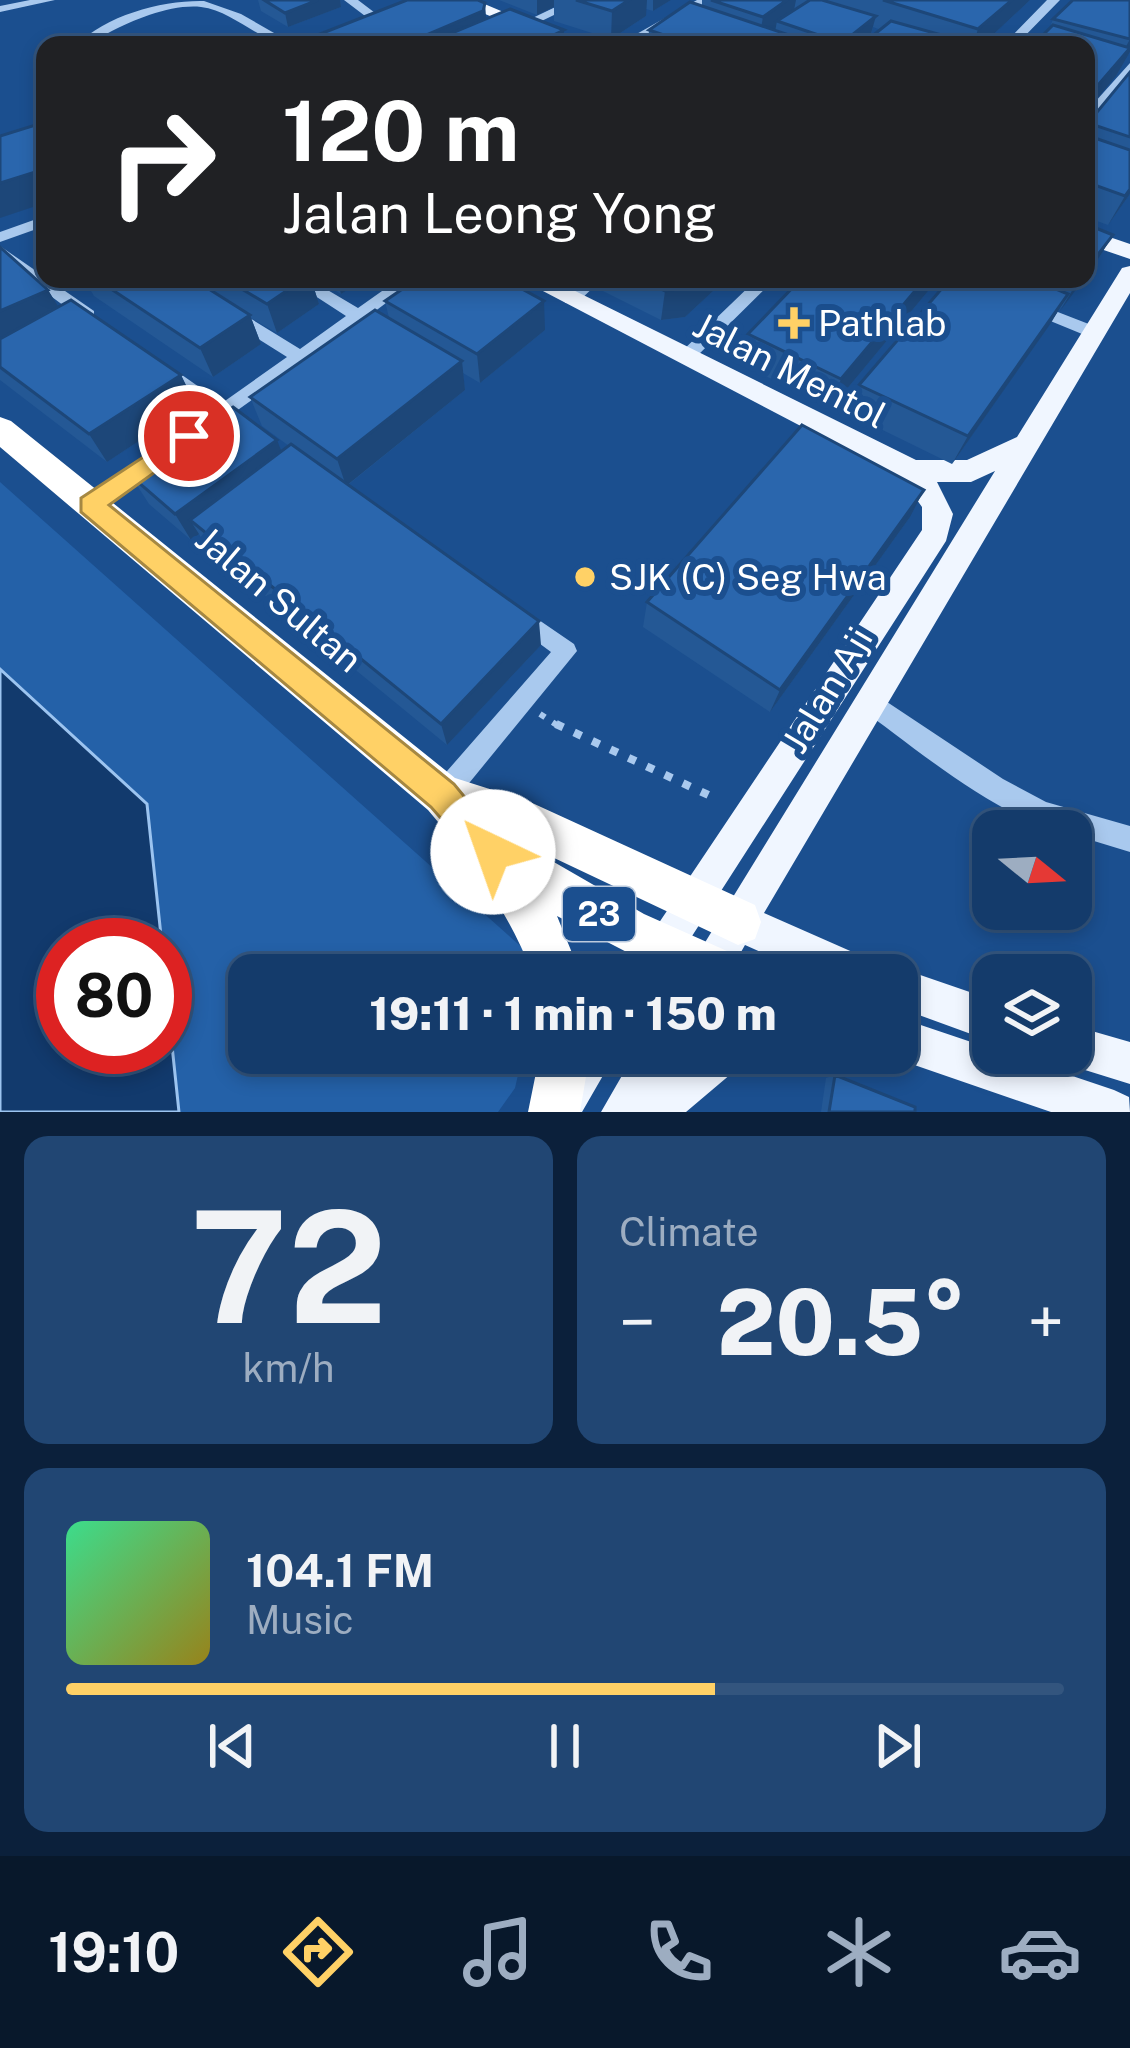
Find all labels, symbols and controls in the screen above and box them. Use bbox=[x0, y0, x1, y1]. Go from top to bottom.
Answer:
text: 120 m bbox=[282, 81, 520, 180]
icon: right bbox=[84, 84, 240, 240]
text: Jalan Leong Yong bbox=[282, 182, 717, 245]
place label: Pathlab bbox=[818, 302, 947, 344]
street label: Jalan Mentol bbox=[687, 303, 893, 437]
marker: Pathlab bbox=[781, 310, 807, 336]
pin bbox=[138, 385, 240, 487]
icon: arrive bbox=[156, 403, 222, 469]
street label: Jalan Sultan bbox=[188, 518, 370, 680]
place label: SJK (C) Seg Hwa bbox=[609, 556, 887, 598]
marker: SJK (C) Seg Hwa bbox=[572, 564, 598, 590]
street label: Jalan Aji bbox=[773, 620, 881, 760]
position arrow bbox=[430, 789, 556, 915]
north arrow bbox=[972, 810, 1092, 930]
map controls bbox=[972, 810, 1092, 1074]
road number: 23 bbox=[563, 887, 635, 941]
speed limit sign: 80 bbox=[36, 918, 192, 1074]
button: layers bbox=[972, 954, 1092, 1074]
text: 19:11 · 1 min · 150 m bbox=[369, 987, 777, 1040]
text: 72 bbox=[190, 1175, 387, 1358]
text: Climate bbox=[619, 1209, 759, 1255]
text: 20.5° bbox=[717, 1269, 966, 1375]
text: − bbox=[619, 1283, 656, 1361]
text: + bbox=[1027, 1283, 1064, 1361]
text: km/h bbox=[243, 1345, 334, 1391]
text: 104.1 FM bbox=[246, 1544, 434, 1597]
text: Music bbox=[246, 1597, 354, 1643]
icon: previous bbox=[199, 1713, 265, 1779]
icon: pause bbox=[532, 1713, 598, 1779]
icon: next bbox=[865, 1713, 931, 1779]
icon: directions bbox=[276, 1910, 360, 1994]
icon: music bbox=[456, 1910, 540, 1994]
icon: phone bbox=[637, 1910, 721, 1994]
icon: climate bbox=[817, 1910, 901, 1994]
icon: car bbox=[998, 1910, 1082, 1994]
text: 19:10 bbox=[48, 1921, 179, 1984]

